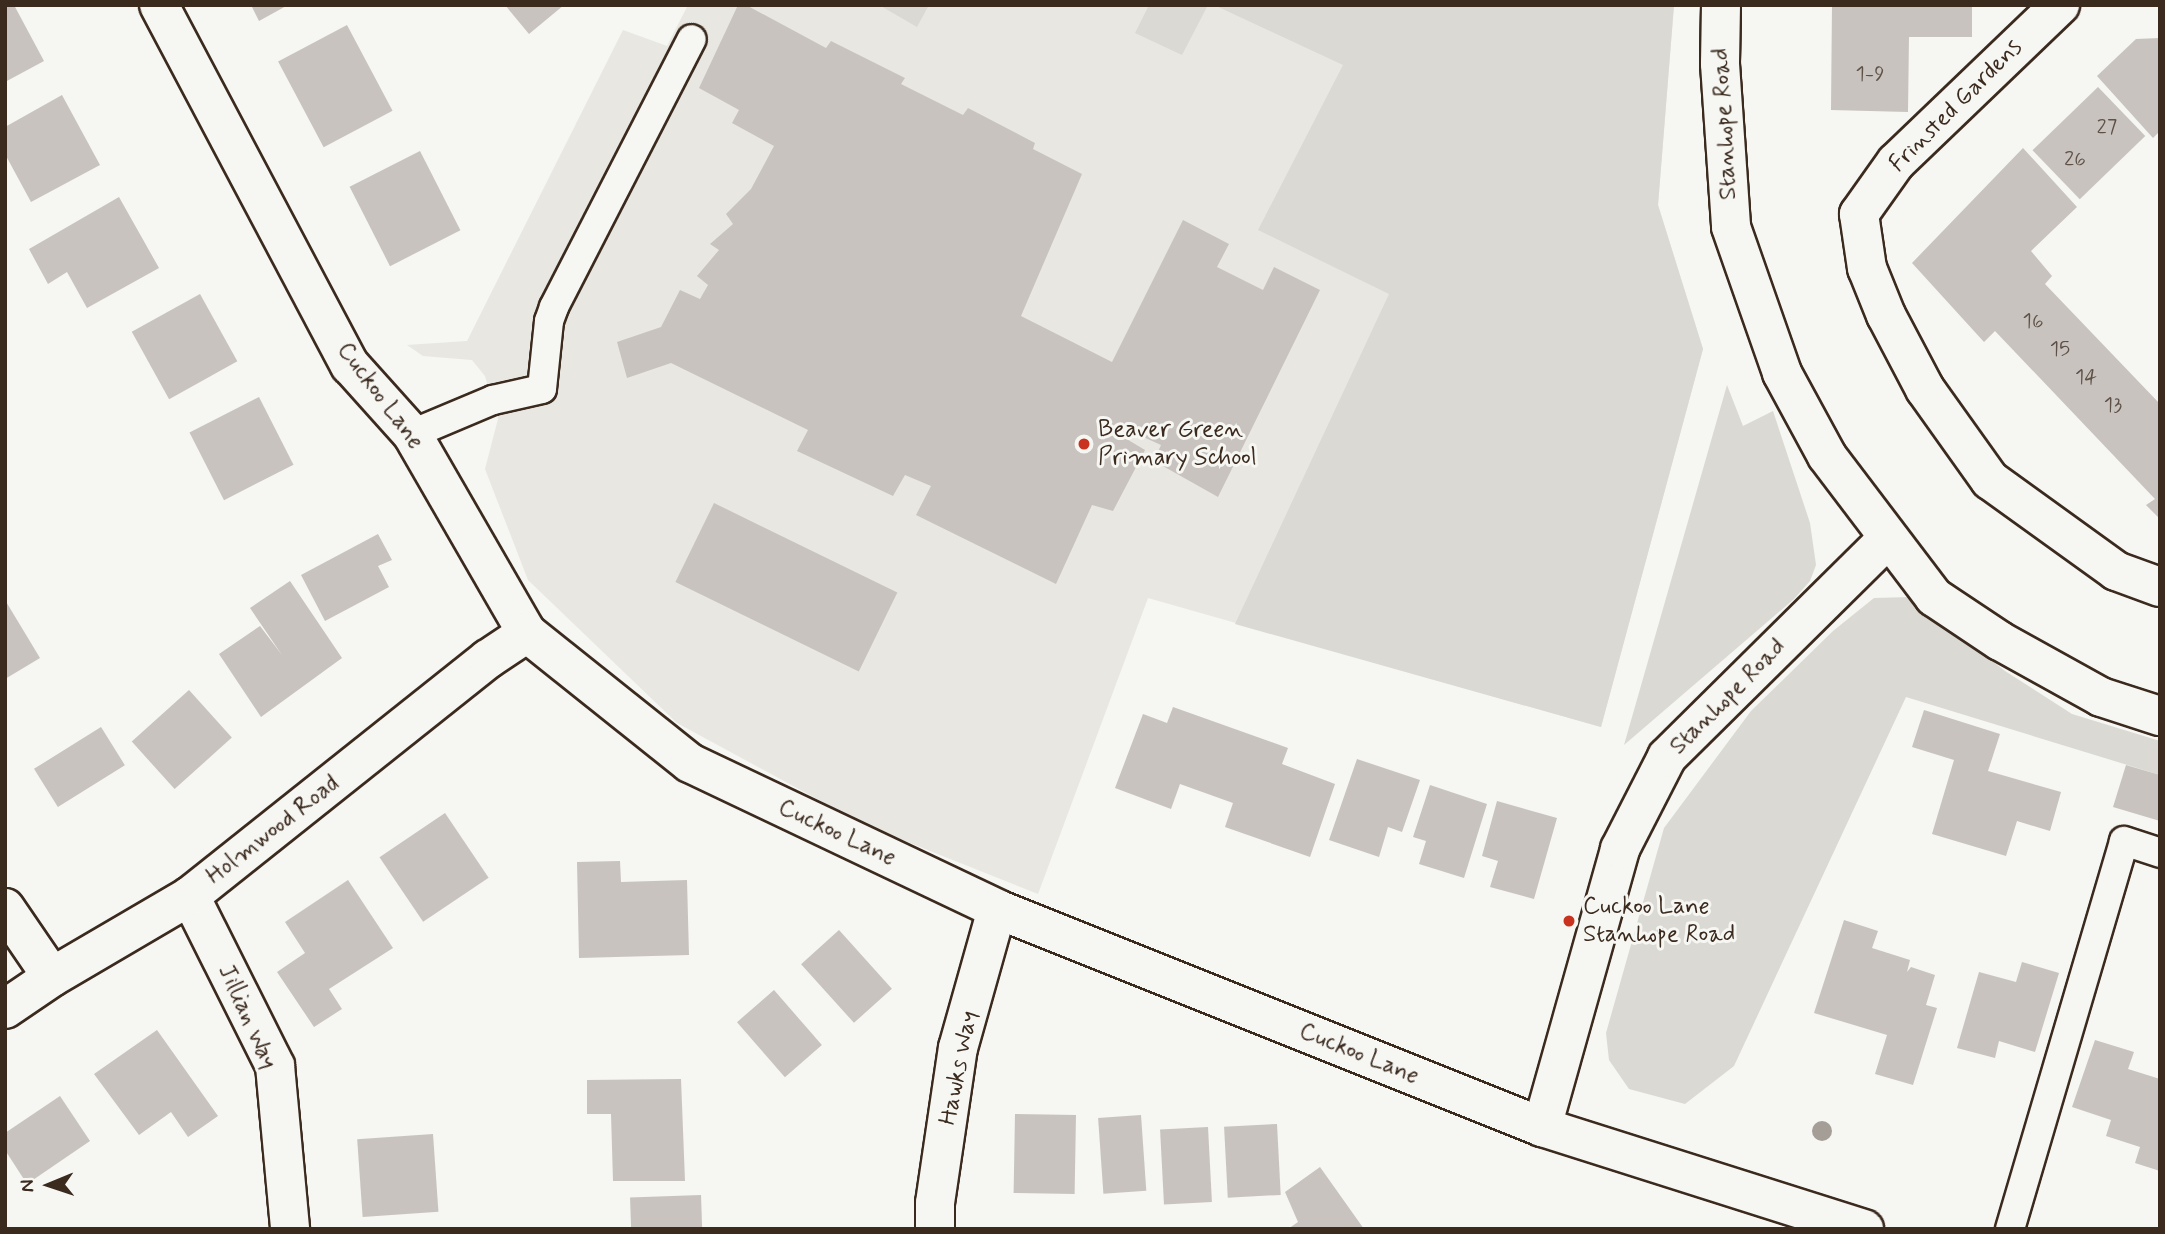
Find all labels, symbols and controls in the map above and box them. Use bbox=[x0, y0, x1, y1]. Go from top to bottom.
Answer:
street label: Frinsted Gardens bbox=[1884, 34, 2028, 178]
street label: Stanhope Road bbox=[1707, 48, 1743, 200]
house number: 1-9 bbox=[1855, 61, 1885, 87]
house number: 27 bbox=[2097, 114, 2117, 140]
house number: 26 bbox=[2064, 146, 2086, 172]
house number: 16 bbox=[2023, 308, 2043, 334]
house number: 15 bbox=[2050, 336, 2070, 362]
street label: Cuckoo Lane bbox=[330, 337, 430, 455]
house number: 14 bbox=[2075, 364, 2097, 390]
house number: 13 bbox=[2104, 392, 2122, 418]
place label: Beaver Green Primary School bbox=[1098, 416, 1256, 472]
marker: Beaver Green Primary School bbox=[1076, 436, 1092, 452]
street label: Stanhope Road bbox=[1665, 634, 1791, 760]
street label: Holmwood Road bbox=[201, 770, 345, 890]
street label: Cuckoo Lane bbox=[774, 793, 900, 873]
place label: Cuckoo Lane Stanhope Road bbox=[1583, 893, 1733, 949]
marker: Cuckoo Lane Stanhope Road bbox=[1561, 913, 1577, 929]
street label: Jillian Way bbox=[210, 958, 284, 1076]
street label: Hawks Way bbox=[934, 1007, 984, 1129]
street label: Cuckoo Lane bbox=[1295, 1017, 1423, 1091]
north arrow bbox=[14, 1150, 84, 1220]
text: N bbox=[15, 1179, 40, 1193]

